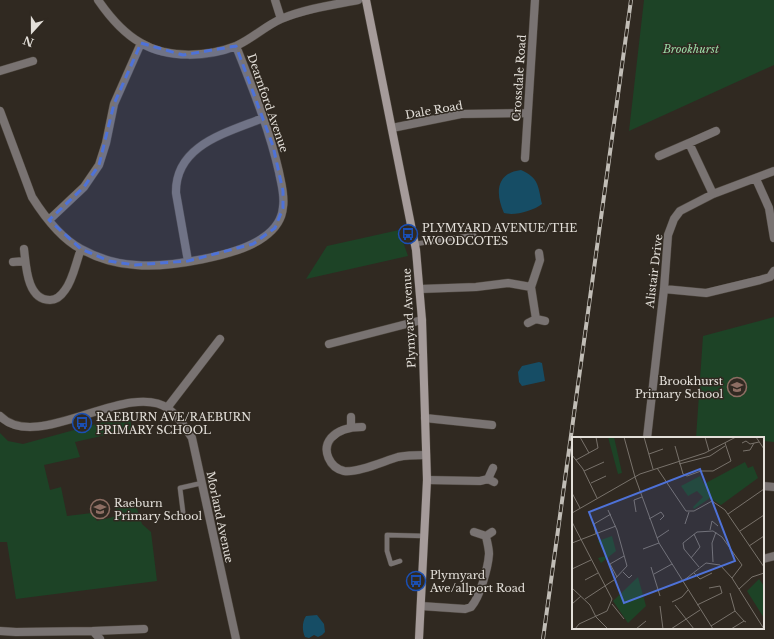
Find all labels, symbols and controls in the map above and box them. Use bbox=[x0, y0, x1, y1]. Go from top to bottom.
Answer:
north arrow bbox=[12, 12, 52, 52]
text: N bbox=[20, 33, 36, 50]
street label: Crossdale Road bbox=[509, 34, 529, 122]
park label: Brookhurst bbox=[662, 42, 719, 56]
street label: Dearnford Avenue bbox=[244, 52, 292, 154]
street label: Dale Road bbox=[404, 98, 464, 122]
place label: PLYMYARD AVENUE/THE WOODCOTES bbox=[421, 221, 577, 248]
bus stop icon: PLYMYARD AVENUE/THE WOODCOTES bbox=[397, 223, 419, 245]
street label: Alistair Drive bbox=[642, 233, 665, 310]
street label: Plymyard Avenue bbox=[399, 268, 419, 368]
place label: Brookhurst Primary School bbox=[635, 374, 724, 401]
school or university icon: Brookhurst Primary School bbox=[726, 376, 748, 398]
place label: RAEBURN AVE/RAEBURN PRIMARY SCHOOL bbox=[96, 410, 251, 437]
bus stop icon: RAEBURN AVE/RAEBURN PRIMARY SCHOOL bbox=[71, 412, 93, 434]
inset map bbox=[572, 437, 764, 629]
street label: Morland Avenue bbox=[203, 470, 237, 564]
place label: Raeburn Primary School bbox=[114, 496, 203, 523]
school or university icon: Raeburn Primary School bbox=[89, 498, 111, 520]
place label: Plymyard Ave/allport Road bbox=[429, 568, 526, 595]
bus stop icon: Plymyard Ave/allport Road bbox=[405, 570, 427, 592]

